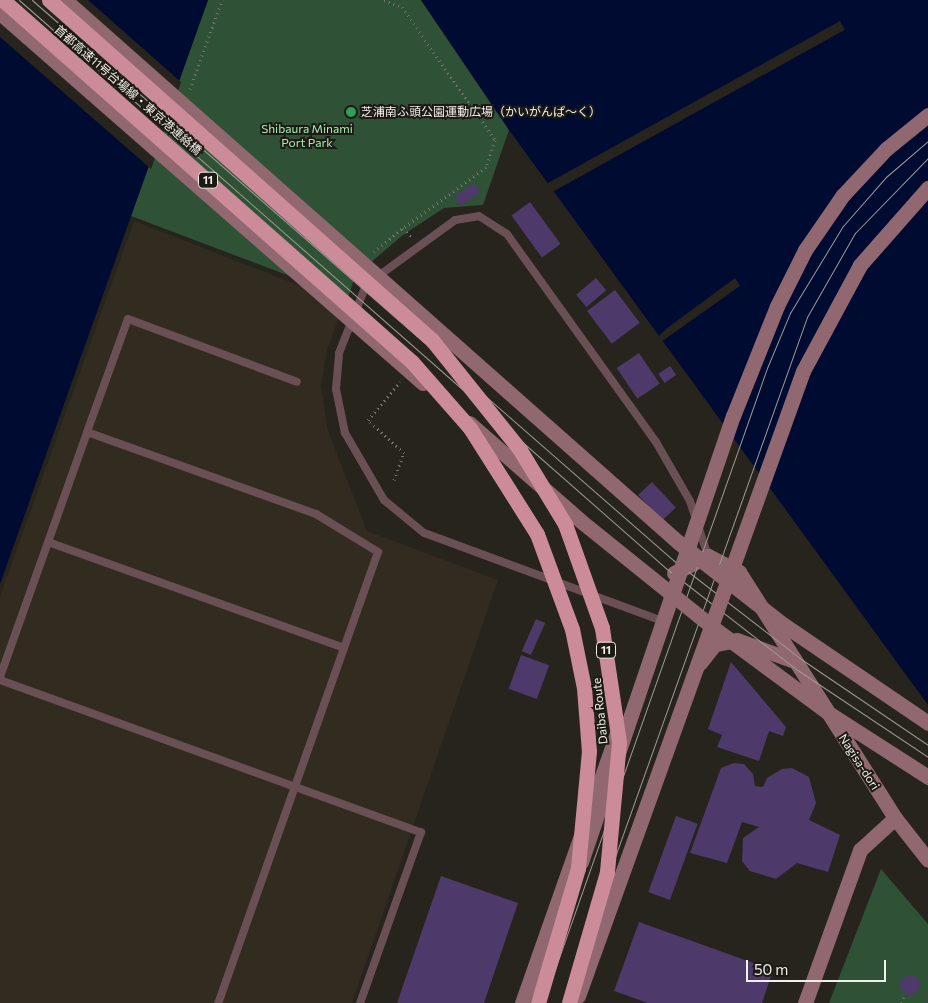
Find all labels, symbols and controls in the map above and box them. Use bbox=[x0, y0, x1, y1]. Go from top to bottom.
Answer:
street label: 首都高速11号台場線・東京港連絡橋 bbox=[51, 22, 205, 158]
place label: 芝浦南ふ頭公園運動広場（かいがんぱ～く） bbox=[361, 105, 601, 119]
marker: 芝浦南ふ頭公園運動広場（かいがんぱ～く） bbox=[345, 106, 357, 118]
park label: Shibaura Minami Port Park bbox=[261, 122, 353, 150]
road number: 11 bbox=[198, 172, 218, 188]
road number: 11 bbox=[596, 642, 616, 658]
street label: Daiba Route bbox=[589, 677, 611, 745]
street label: Nagisa-dori bbox=[836, 731, 882, 793]
scale bar bbox=[748, 950, 888, 982]
text: 50 m bbox=[754, 960, 788, 978]

